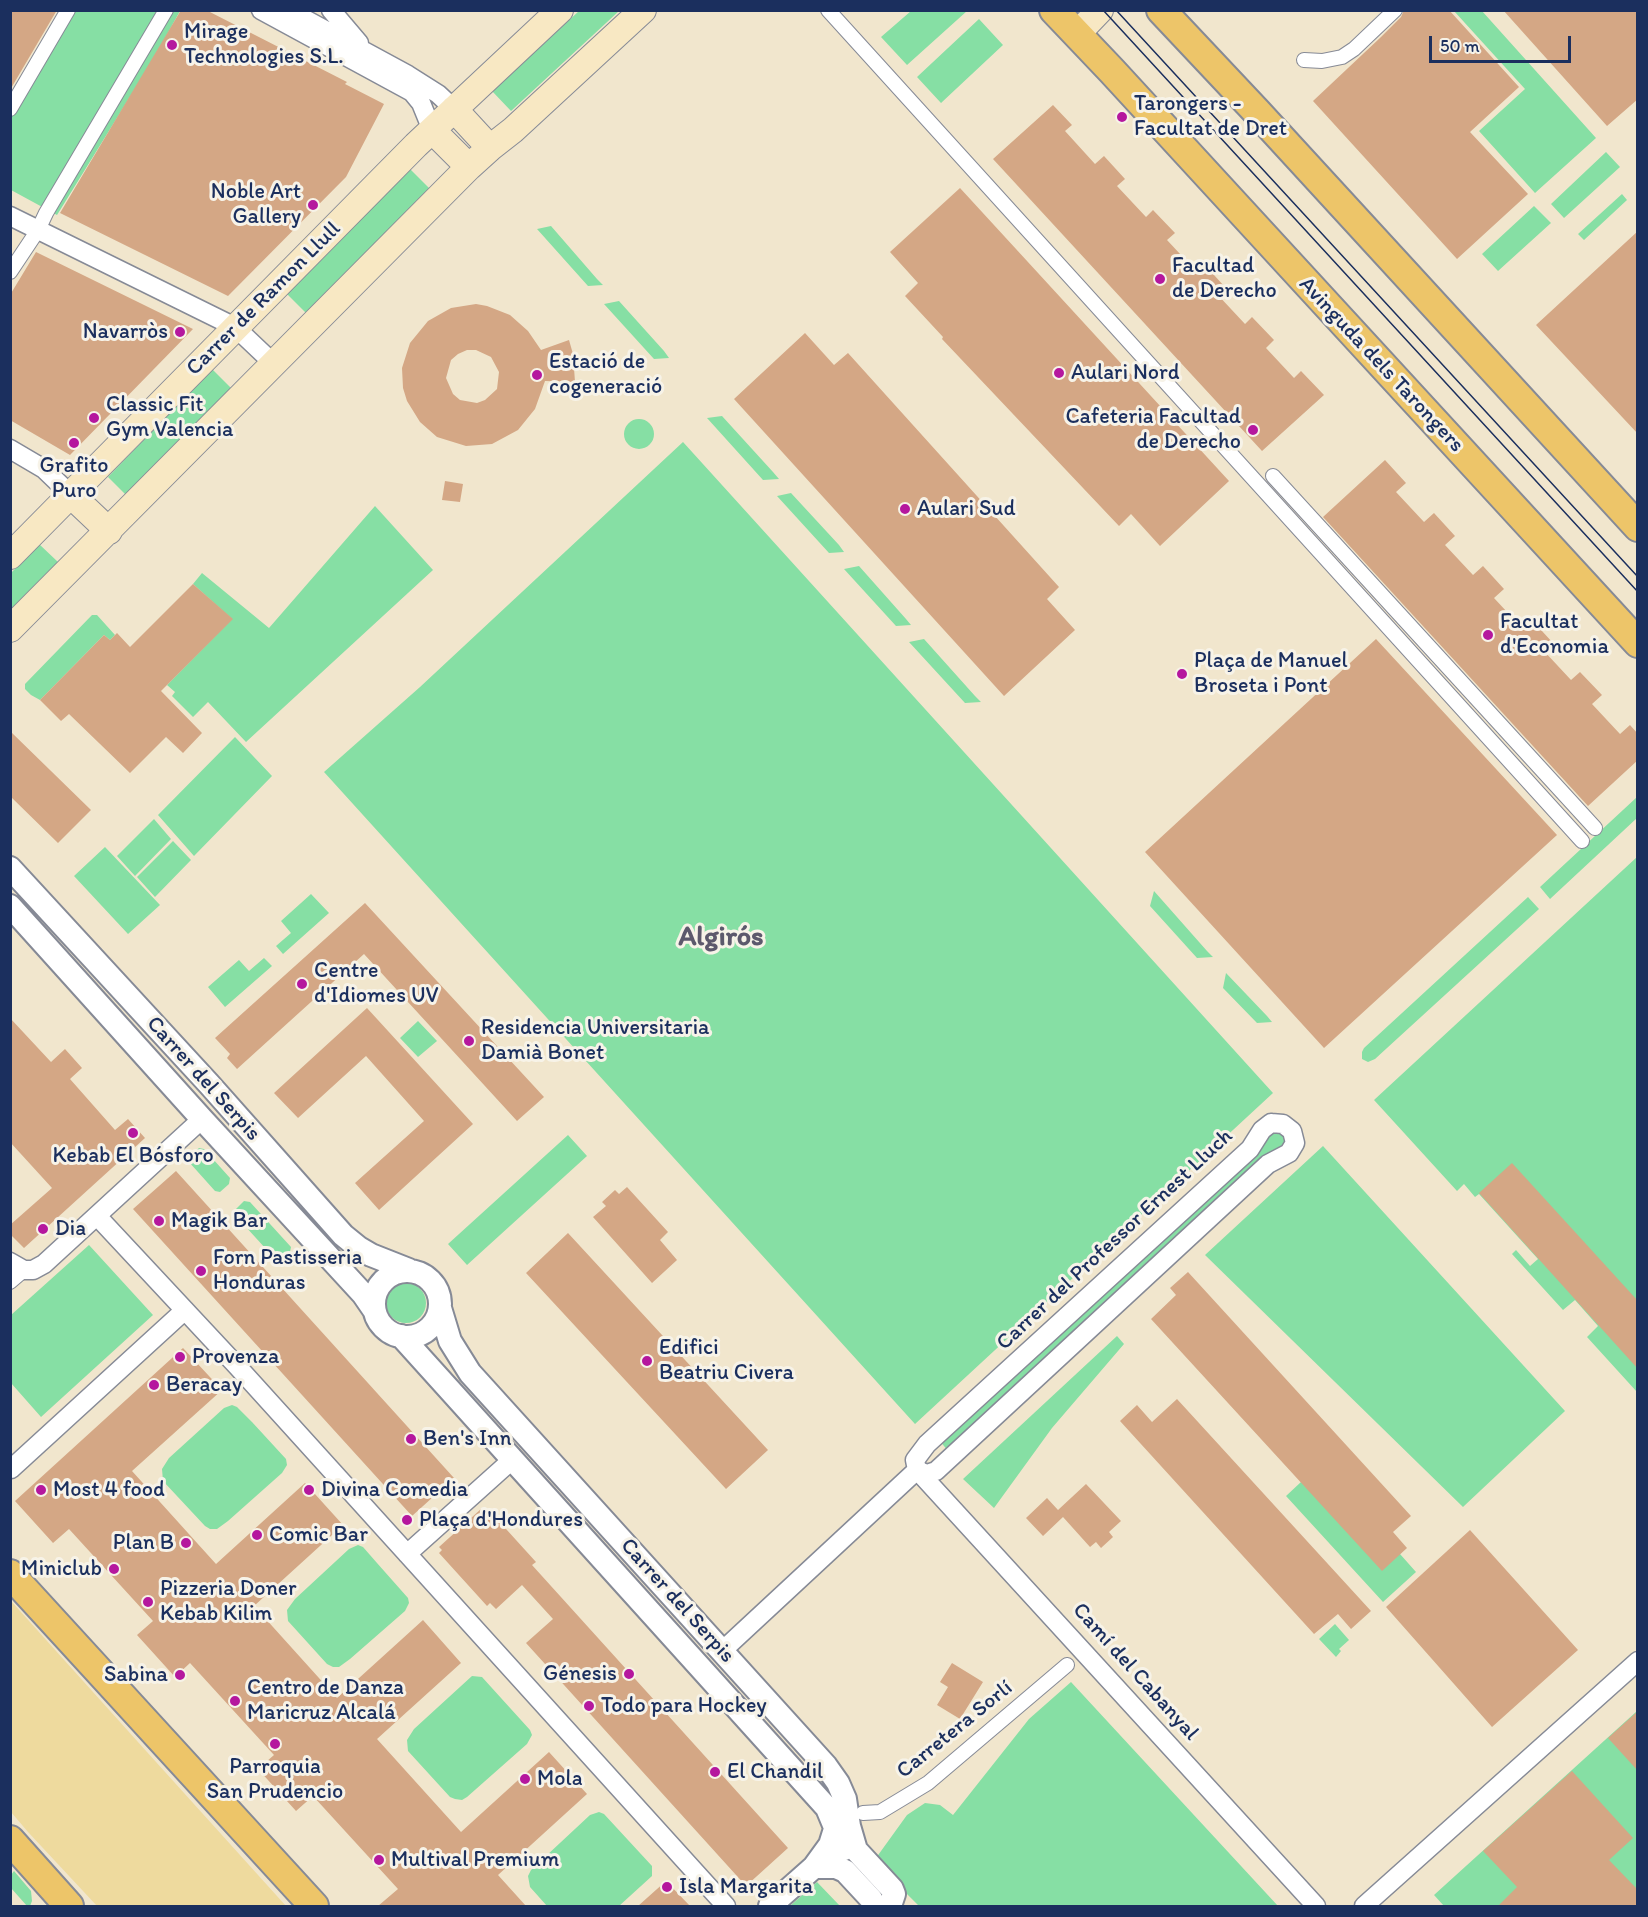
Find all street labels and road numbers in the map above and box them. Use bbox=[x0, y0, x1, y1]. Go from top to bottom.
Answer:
street label: Carrer de Ramon Llull bbox=[181, 216, 347, 382]
street label: Avinguda dels Tarongers bbox=[1293, 272, 1469, 458]
street label: Carrer del Serpis bbox=[140, 1011, 266, 1147]
street label: Carrer del Professor Ernest Lluch bbox=[991, 1124, 1239, 1356]
street label: Carrer del Serpis bbox=[614, 1533, 740, 1669]
street label: Camí del Cabanyal bbox=[1066, 1598, 1204, 1746]
street label: Carretera Sorlí bbox=[892, 1675, 1018, 1785]

